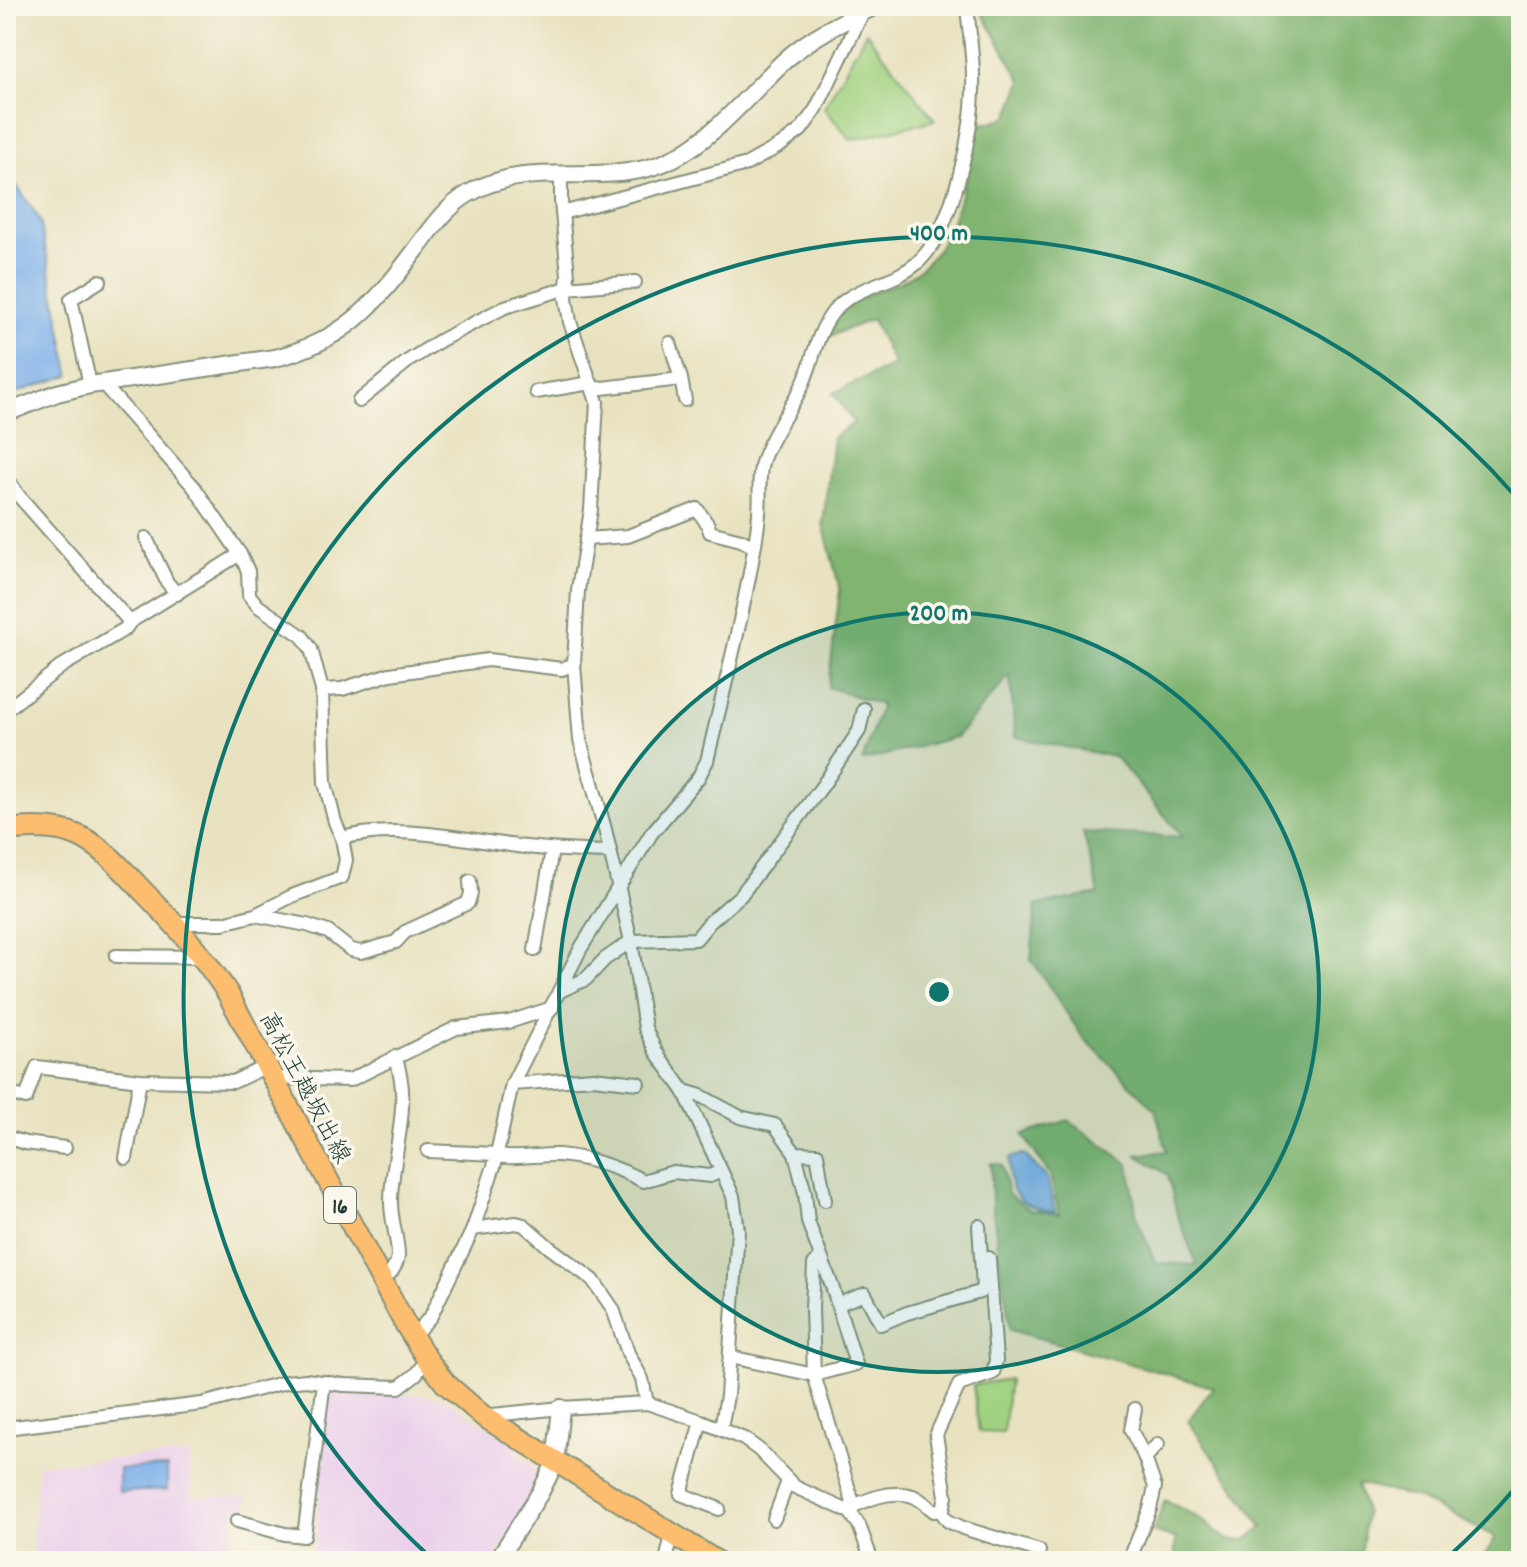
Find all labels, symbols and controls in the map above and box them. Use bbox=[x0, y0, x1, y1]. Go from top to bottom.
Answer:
text: 400 m bbox=[910, 218, 968, 252]
text: 200 m bbox=[910, 598, 968, 632]
centre of rings bbox=[925, 978, 953, 1006]
street label: 高松王越坂出線 bbox=[249, 1006, 358, 1171]
road number: 16 bbox=[324, 1187, 356, 1223]

